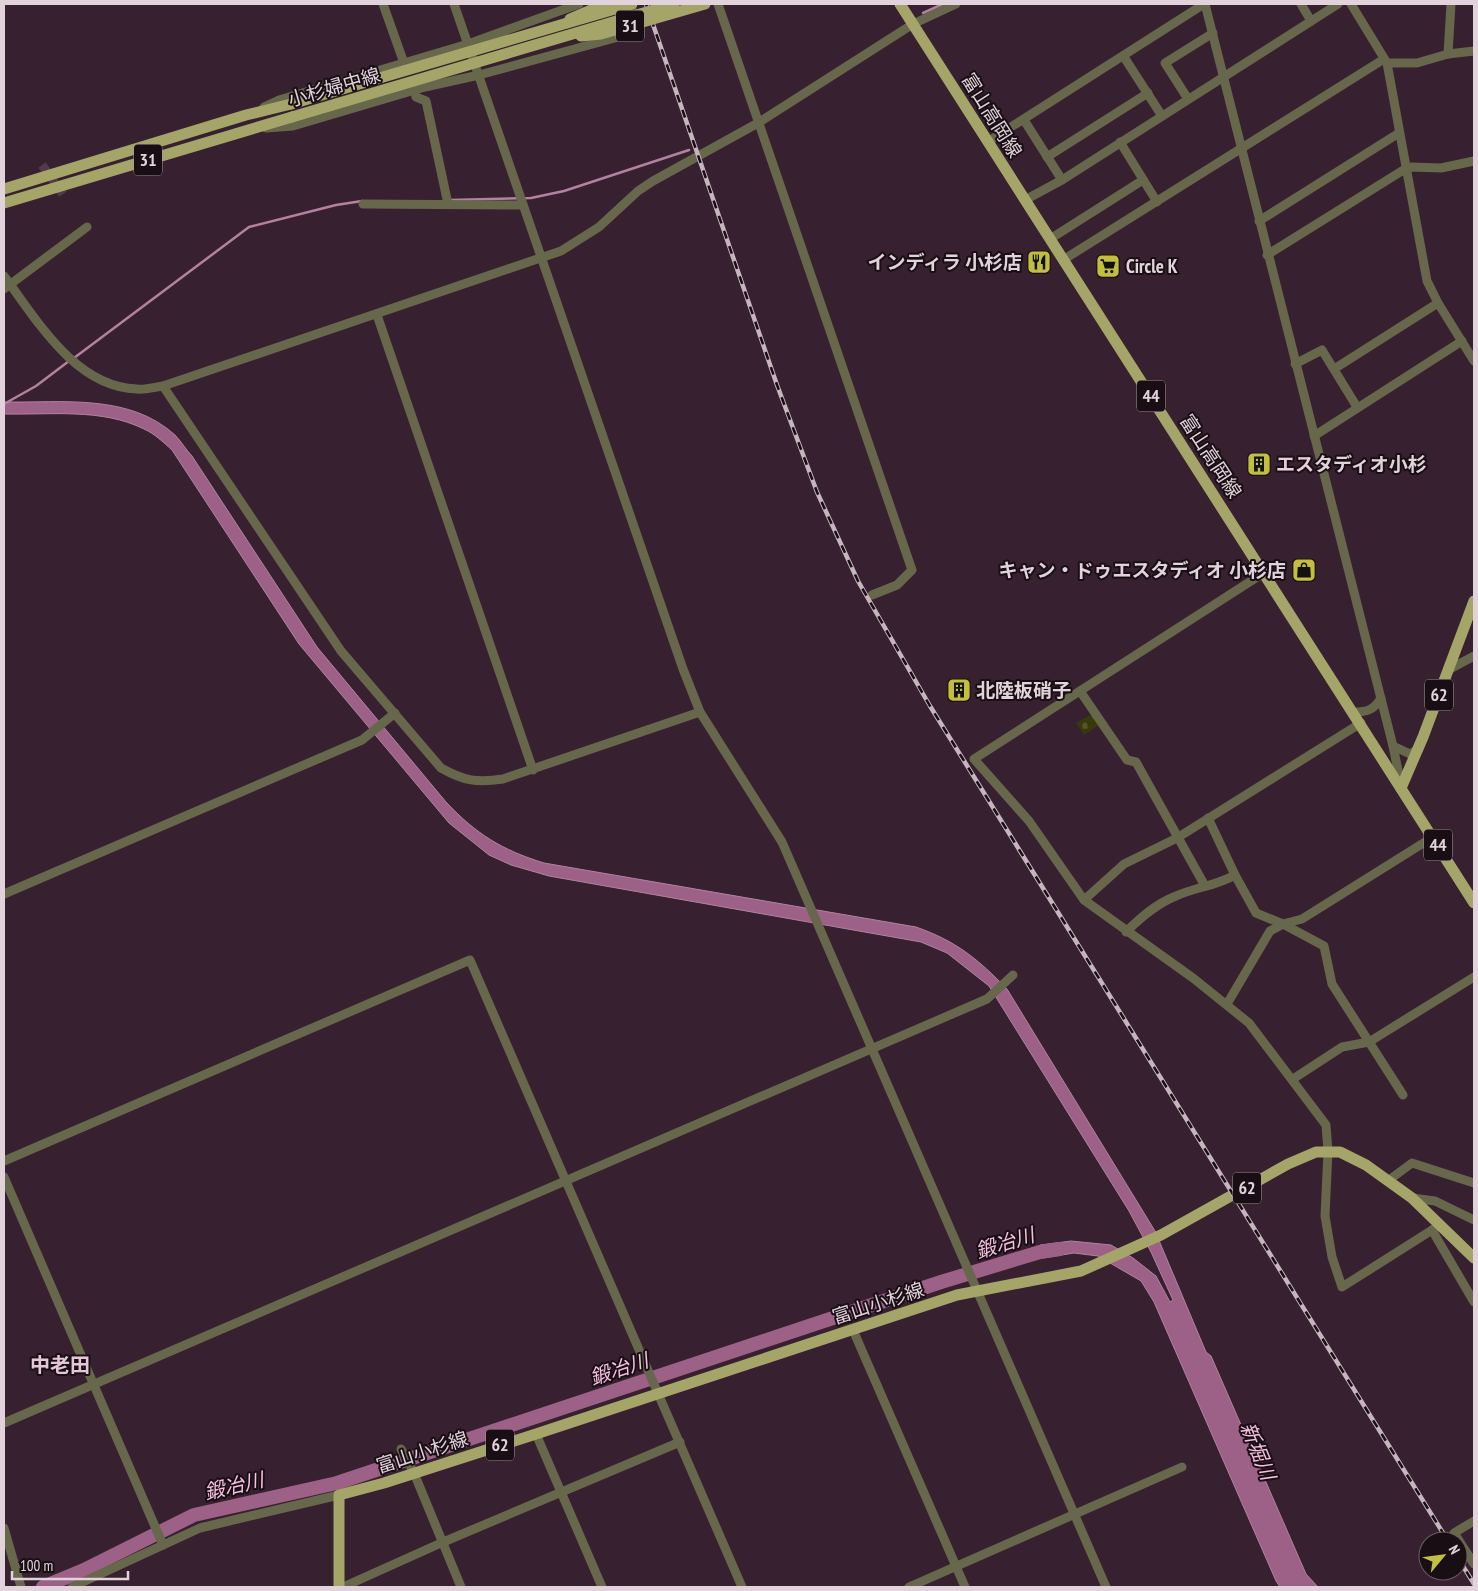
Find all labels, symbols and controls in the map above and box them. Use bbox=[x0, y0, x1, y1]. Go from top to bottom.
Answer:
road number: 31 bbox=[616, 10, 644, 42]
street label: 小杉婦中線 bbox=[285, 62, 383, 112]
street label: 富山高岡線 bbox=[957, 68, 1027, 162]
road number: 31 bbox=[134, 144, 162, 176]
restaurant icon: インディラ 小杉店 bbox=[1026, 249, 1052, 275]
place label: インディラ 小杉店 bbox=[867, 250, 1022, 274]
supermarket icon: Circle K bbox=[1095, 253, 1121, 279]
place label: Circle K bbox=[1126, 254, 1178, 278]
road number: 44 bbox=[1137, 381, 1165, 412]
street label: 富山高岡線 bbox=[1175, 410, 1247, 502]
building icon: エスタディオ小杉 bbox=[1246, 451, 1272, 477]
place label: エスタディオ小杉 bbox=[1276, 452, 1427, 476]
shop icon: キャン・ドゥエスタディオ 小杉店 bbox=[1291, 557, 1317, 583]
place label: キャン・ドゥエスタディオ 小杉店 bbox=[998, 558, 1286, 582]
building icon: 北陸板硝子 bbox=[946, 677, 972, 703]
place label: 北陸板硝子 bbox=[976, 678, 1071, 702]
road number: 62 bbox=[1425, 680, 1453, 710]
road number: 44 bbox=[1424, 830, 1452, 860]
road number: 62 bbox=[1233, 1172, 1261, 1204]
water label: 鍛冶川 bbox=[973, 1221, 1039, 1264]
street label: 富山小杉線 bbox=[829, 1277, 927, 1329]
water label: 鍛冶川 bbox=[586, 1347, 653, 1391]
district label: 中老田 bbox=[30, 1352, 90, 1378]
water label: 新堀川 bbox=[1235, 1418, 1282, 1486]
street label: 富山小杉線 bbox=[373, 1426, 471, 1478]
road number: 62 bbox=[486, 1430, 514, 1460]
water label: 鍛冶川 bbox=[202, 1466, 268, 1505]
north arrow bbox=[1418, 1531, 1468, 1581]
text: N bbox=[1445, 1542, 1464, 1557]
scale bar bbox=[12, 1548, 129, 1580]
text: 100 m bbox=[20, 1556, 53, 1575]

